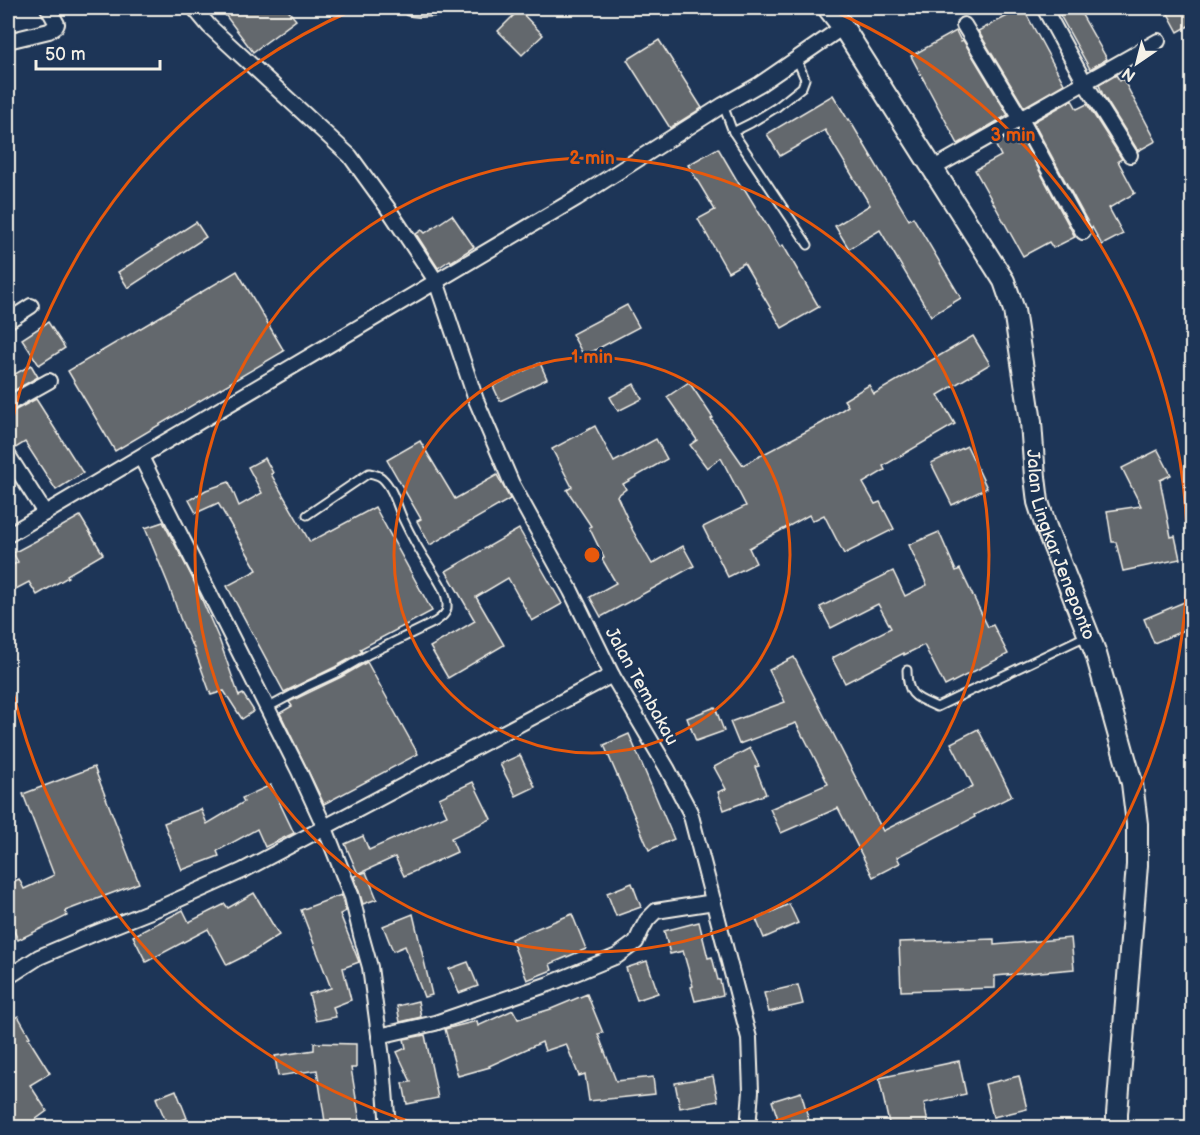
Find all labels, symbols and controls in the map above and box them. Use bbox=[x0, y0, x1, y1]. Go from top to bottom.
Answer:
scale bar bbox=[36, 33, 160, 71]
north arrow bbox=[1107, 33, 1167, 93]
text: 50 m bbox=[45, 44, 86, 65]
text: N bbox=[1119, 63, 1140, 85]
text: 3 min bbox=[990, 125, 1036, 146]
text: 2 min bbox=[569, 148, 615, 169]
text: 1 min bbox=[571, 347, 613, 368]
street label: Jalan Lingkar Jeneponto bbox=[1022, 449, 1099, 643]
centre of rings bbox=[582, 545, 602, 565]
street label: Jalan Tembakau bbox=[601, 624, 683, 749]

